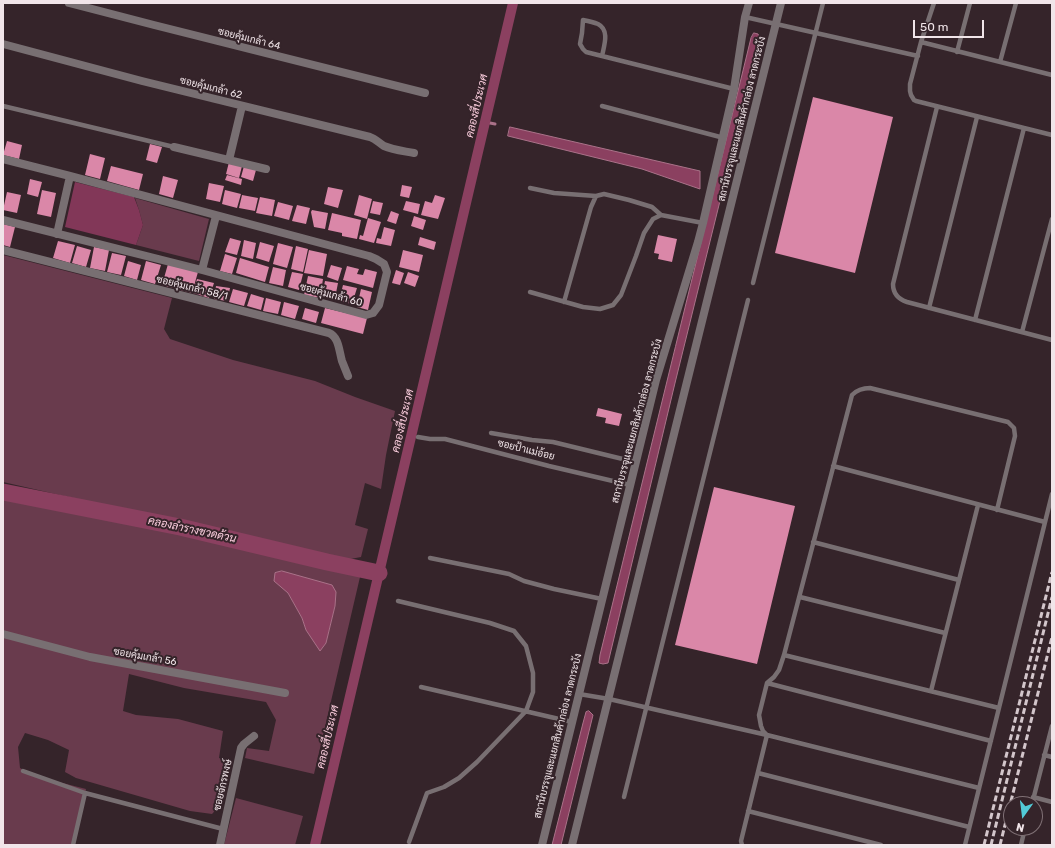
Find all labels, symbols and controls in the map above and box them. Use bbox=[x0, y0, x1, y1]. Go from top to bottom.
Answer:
scale bar bbox=[915, 12, 986, 38]
text: 50 m bbox=[920, 20, 948, 34]
street label: ซอยคุ้มเกล้า 64 bbox=[216, 25, 282, 53]
street label: สถานีบรรจุและแยกสินค้ากล่อง ลาดกระบัง bbox=[716, 35, 768, 203]
water label: คลองสี่ประเวศ bbox=[463, 73, 491, 139]
street label: ซอยคุ้มเกล้า 62 bbox=[179, 74, 243, 102]
street label: ซอยคุ้มเกล้า 58/1 bbox=[155, 273, 229, 303]
street label: ซอยคุ้มเกล้า 60 bbox=[298, 281, 364, 309]
street label: สถานีบรรจุและแยกสินค้ากล่อง ลาดกระบัง bbox=[609, 337, 665, 505]
water label: คลองสี่ประเวศ bbox=[389, 388, 417, 454]
street label: ซอยป้าแม่อ้อย bbox=[496, 437, 556, 463]
water label: คลองลำรางชวดด้วน bbox=[147, 514, 237, 546]
street label: ซอยคุ้มเกล้า 56 bbox=[113, 646, 177, 668]
street label: สถานีบรรจุและแยกสินค้ากล่อง ลาดกระบัง bbox=[532, 652, 584, 820]
water label: คลองสี่ประเวศ bbox=[314, 704, 342, 770]
street label: ซอยจักรพงษ์ bbox=[211, 758, 235, 812]
north arrow bbox=[1003, 796, 1043, 836]
text: N bbox=[1015, 820, 1026, 834]

